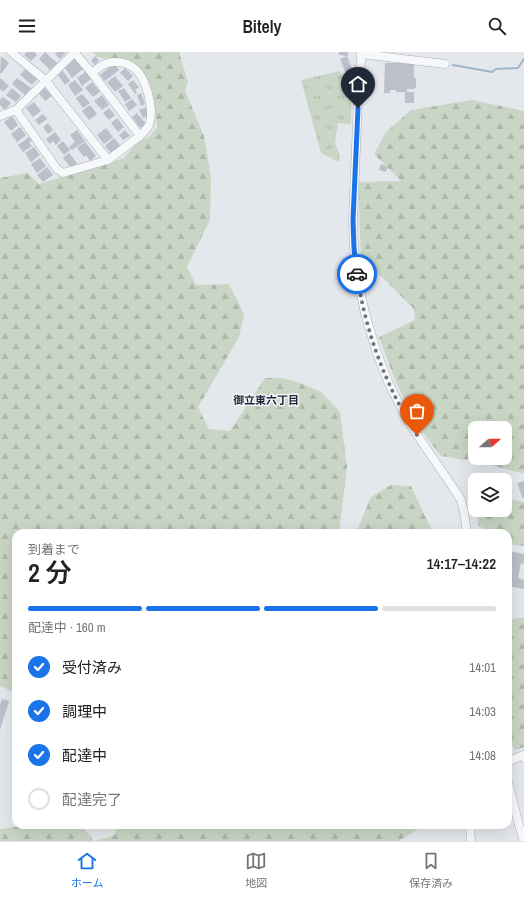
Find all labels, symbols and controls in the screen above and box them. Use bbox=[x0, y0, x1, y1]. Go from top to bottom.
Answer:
text: Bitely bbox=[242, 14, 282, 39]
icon: menu bbox=[16, 15, 38, 37]
icon: search bbox=[486, 15, 508, 37]
pin bbox=[341, 67, 375, 108]
icon: home bbox=[347, 73, 369, 95]
courier bbox=[337, 254, 377, 294]
icon: car bbox=[346, 263, 368, 285]
district label: 御立東六丁目 bbox=[233, 393, 299, 407]
pin bbox=[400, 394, 434, 435]
icon: bag bbox=[406, 400, 428, 422]
north arrow bbox=[468, 421, 512, 465]
map controls bbox=[468, 421, 512, 517]
button: layers bbox=[468, 473, 512, 517]
text: 到着まで bbox=[28, 541, 80, 558]
text: 14:17–14:22 bbox=[427, 553, 496, 574]
text: 2 分 bbox=[28, 555, 72, 590]
text: 配達中 · 160 m bbox=[28, 619, 106, 636]
icon: check bbox=[28, 656, 50, 678]
text: 受付済み bbox=[62, 657, 122, 678]
text: 14:01 bbox=[469, 659, 496, 676]
icon: check bbox=[28, 700, 50, 722]
text: 調理中 bbox=[62, 701, 107, 722]
text: 14:03 bbox=[469, 703, 496, 720]
icon: check bbox=[28, 744, 50, 766]
text: 配達中 bbox=[62, 745, 107, 766]
text: 14:08 bbox=[469, 747, 496, 764]
text: 配達完了 bbox=[62, 789, 122, 810]
tab: ホーム bbox=[71, 850, 104, 890]
tab: 地図 bbox=[245, 850, 267, 890]
tab: 保存済み bbox=[409, 850, 453, 890]

